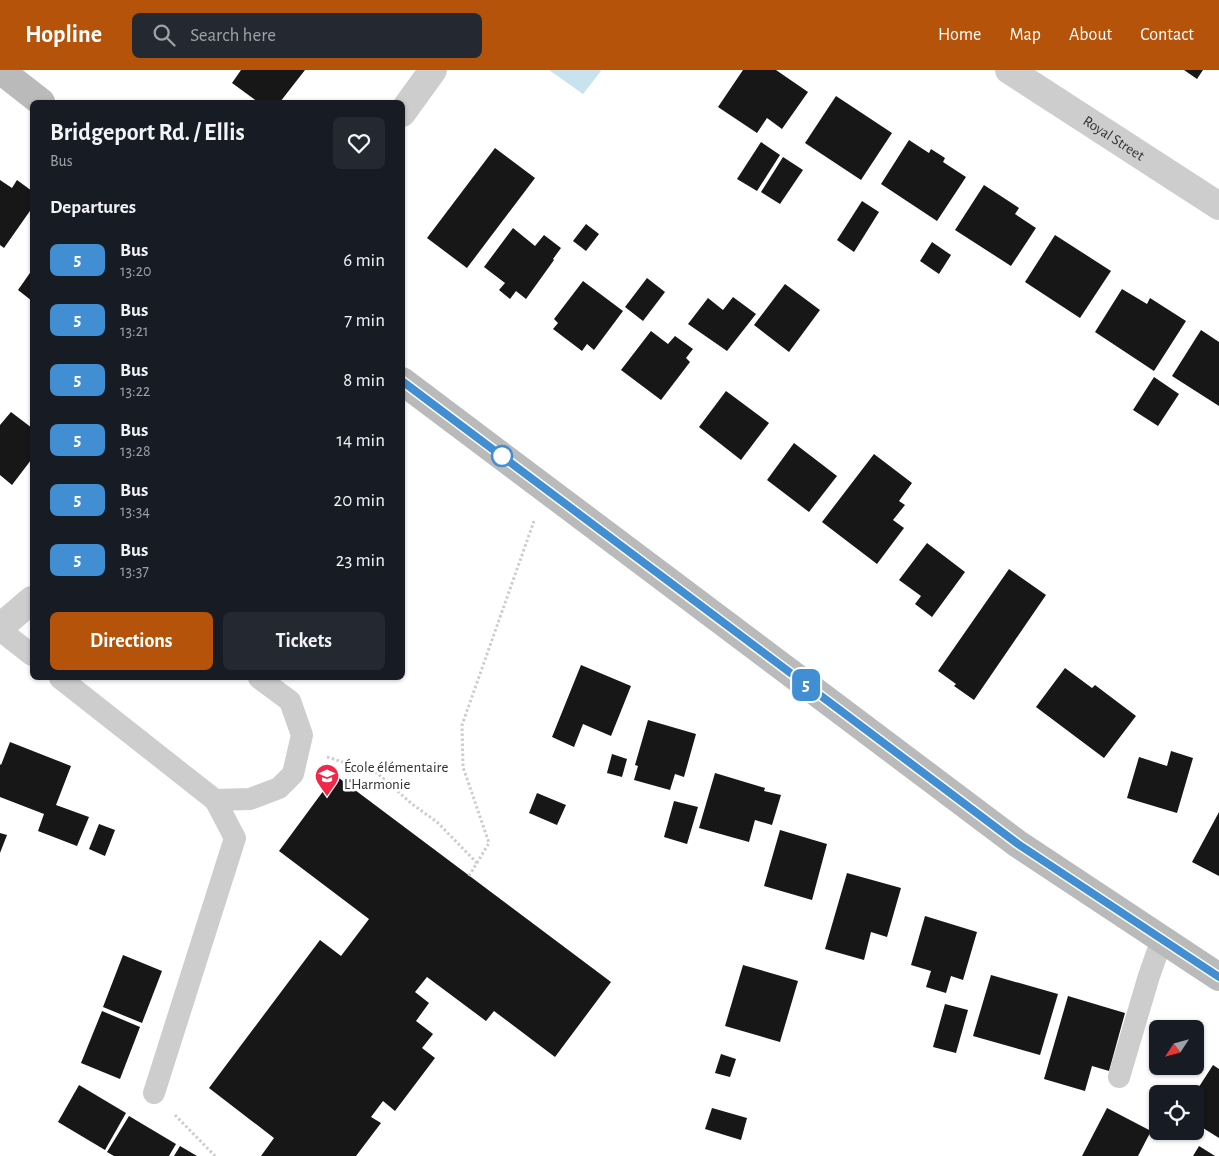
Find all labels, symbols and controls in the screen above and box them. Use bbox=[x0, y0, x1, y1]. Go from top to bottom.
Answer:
search box bbox=[132, 13, 482, 58]
icon: search bbox=[150, 21, 178, 49]
text: Hopline bbox=[25, 23, 102, 47]
text: Search here bbox=[190, 26, 276, 45]
text: Home bbox=[938, 26, 981, 44]
text: Map bbox=[1009, 26, 1041, 44]
text: About bbox=[1069, 26, 1112, 44]
text: Contact bbox=[1140, 26, 1194, 44]
street label: Royal Street bbox=[1081, 113, 1147, 163]
button: heart bbox=[333, 117, 385, 169]
text: Bridgeport Rd. / Ellis bbox=[50, 121, 245, 145]
text: Bus bbox=[50, 153, 73, 169]
text: Departures bbox=[50, 198, 136, 217]
text: Bus bbox=[120, 241, 148, 260]
text: 5 bbox=[74, 251, 81, 269]
text: 6 min bbox=[343, 251, 385, 270]
text: 13:20 bbox=[120, 263, 152, 279]
text: Bus bbox=[120, 301, 148, 320]
text: 5 bbox=[74, 311, 81, 329]
text: 7 min bbox=[344, 311, 385, 330]
text: 13:21 bbox=[120, 323, 149, 339]
text: Bus bbox=[120, 361, 148, 380]
text: 5 bbox=[74, 371, 81, 389]
text: 8 min bbox=[343, 371, 385, 390]
text: 13:22 bbox=[120, 383, 150, 399]
text: Bus bbox=[120, 421, 148, 440]
text: 5 bbox=[74, 431, 81, 449]
text: 14 min bbox=[337, 431, 385, 450]
text: 13:28 bbox=[120, 443, 151, 459]
unlabelled marker bbox=[491, 445, 513, 467]
text: Bus bbox=[120, 481, 148, 500]
text: 5 bbox=[74, 491, 81, 509]
text: 20 min bbox=[334, 491, 385, 510]
text: 13:34 bbox=[120, 503, 150, 519]
text: Bus bbox=[120, 541, 148, 560]
text: 5 bbox=[74, 551, 81, 569]
text: 23 min bbox=[336, 551, 385, 570]
text: 13:37 bbox=[120, 563, 149, 579]
button: Directions bbox=[50, 612, 213, 670]
button: Tickets bbox=[223, 612, 385, 670]
line badge: 5 bbox=[790, 669, 822, 701]
text: 5 bbox=[802, 676, 810, 694]
place label: École élémentaire L'Harmonie bbox=[344, 758, 448, 792]
school or university icon: École élémentaire L'Harmonie bbox=[314, 763, 340, 797]
north arrow bbox=[1149, 1020, 1204, 1075]
map controls bbox=[1149, 1020, 1204, 1140]
button: locate bbox=[1149, 1085, 1204, 1140]

